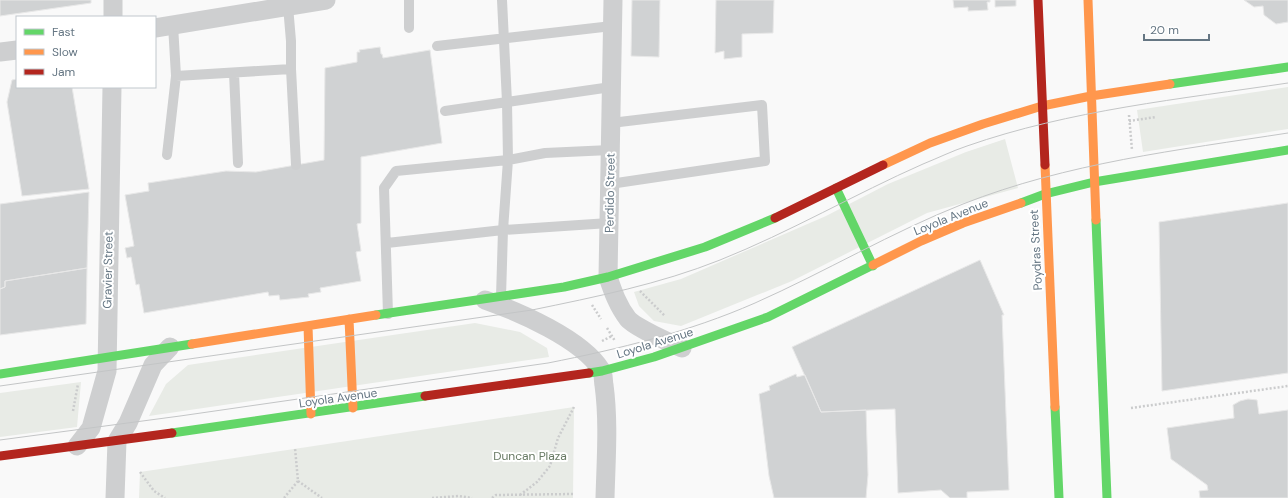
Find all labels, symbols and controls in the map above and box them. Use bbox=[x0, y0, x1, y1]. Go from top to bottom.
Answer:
legend bbox=[16, 16, 156, 88]
scale bar bbox=[1144, 16, 1209, 42]
text: 20 m bbox=[1150, 22, 1179, 38]
text: Fast bbox=[52, 24, 75, 40]
text: Slow bbox=[52, 44, 78, 60]
text: Jam bbox=[52, 64, 75, 80]
street label: Perdido Street bbox=[601, 153, 619, 233]
street label: Loyola Avenue bbox=[911, 195, 991, 239]
street label: Poydras Street bbox=[1026, 209, 1046, 291]
street label: Gravier Street bbox=[99, 231, 117, 309]
street label: Loyola Avenue bbox=[615, 324, 695, 362]
street label: Loyola Avenue bbox=[298, 385, 378, 411]
park label: Duncan Plaza bbox=[493, 448, 567, 464]

